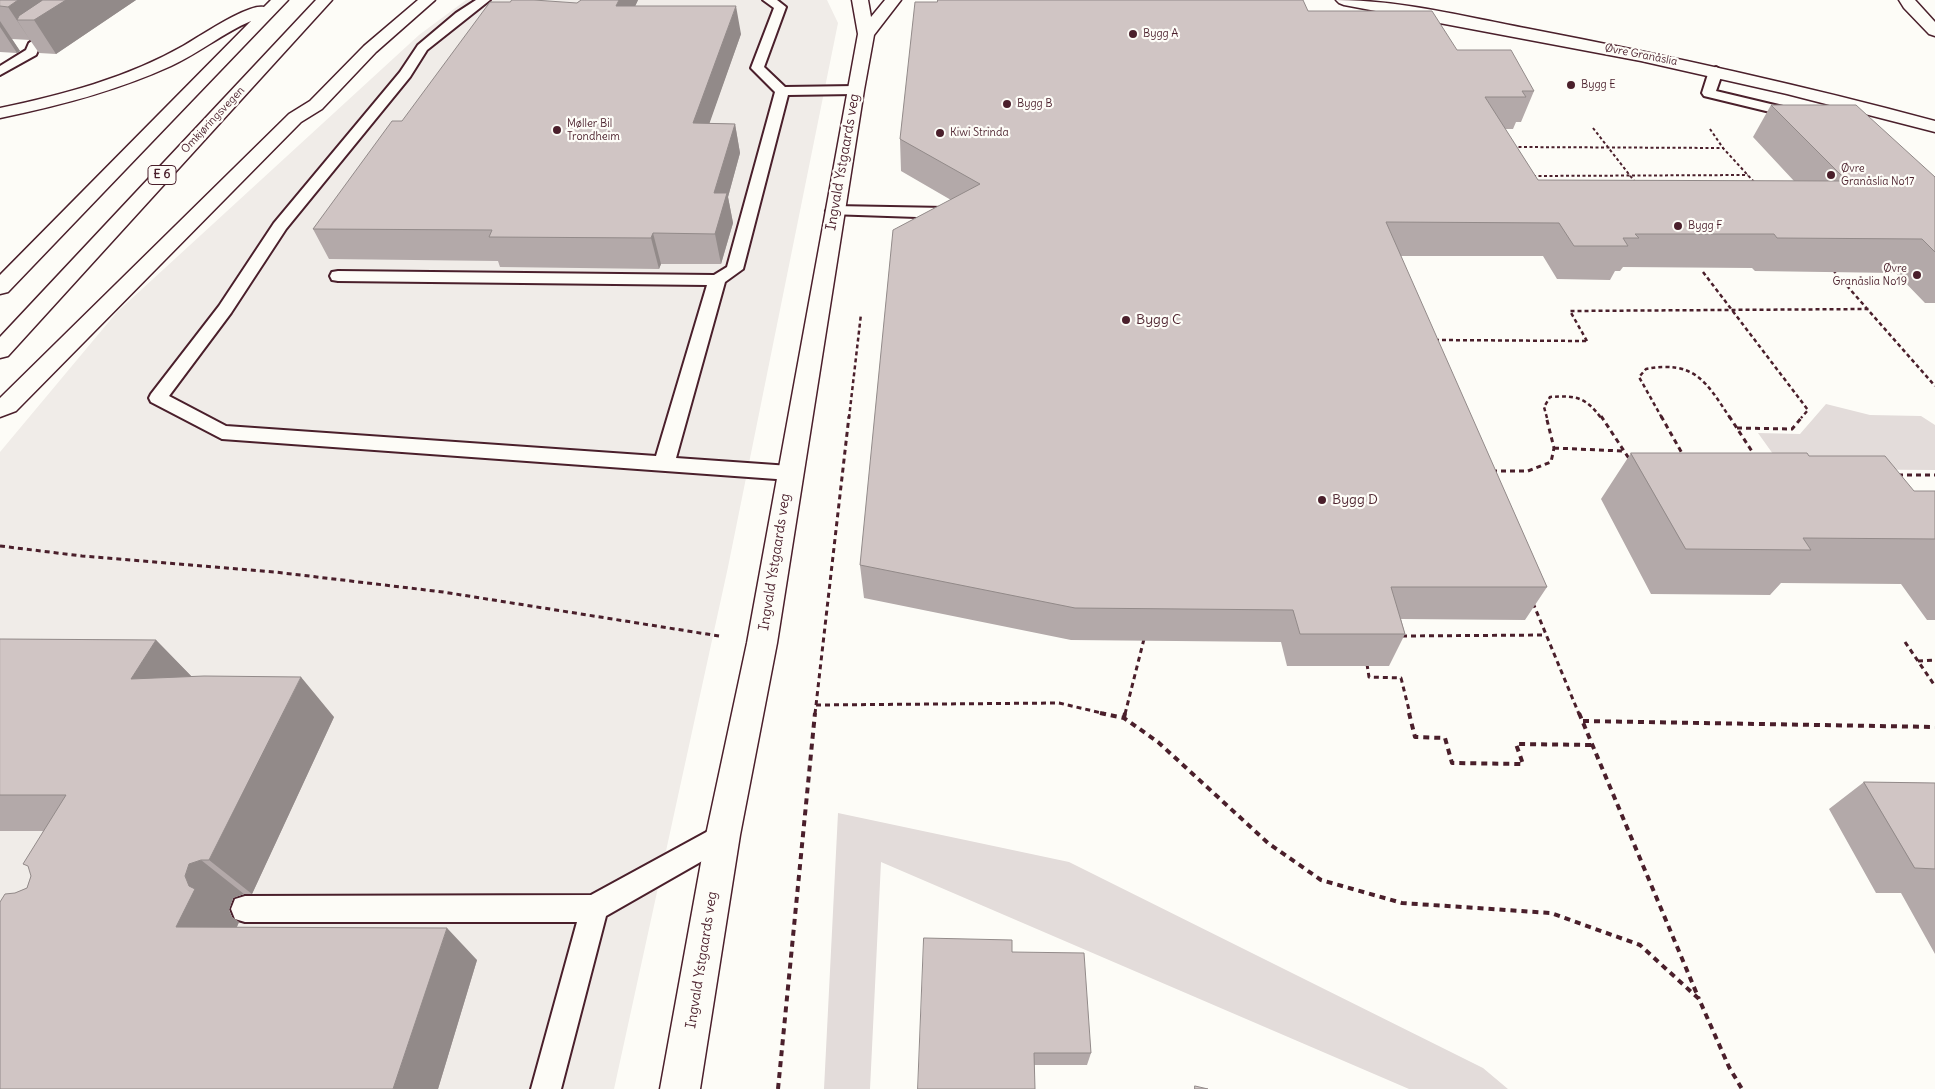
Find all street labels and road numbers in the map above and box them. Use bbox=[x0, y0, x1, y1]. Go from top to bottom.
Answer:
street label: Øvre Granåslia bbox=[1604, 41, 1678, 69]
street label: Omkjøringsvegen bbox=[179, 84, 247, 156]
street label: Ingvald Ystgaards veg bbox=[823, 92, 863, 232]
road number: E 6 bbox=[148, 166, 176, 184]
street label: Ingvald Ystgaards veg bbox=[756, 492, 794, 632]
street label: Ingvald Ystgaards veg bbox=[683, 890, 721, 1030]

